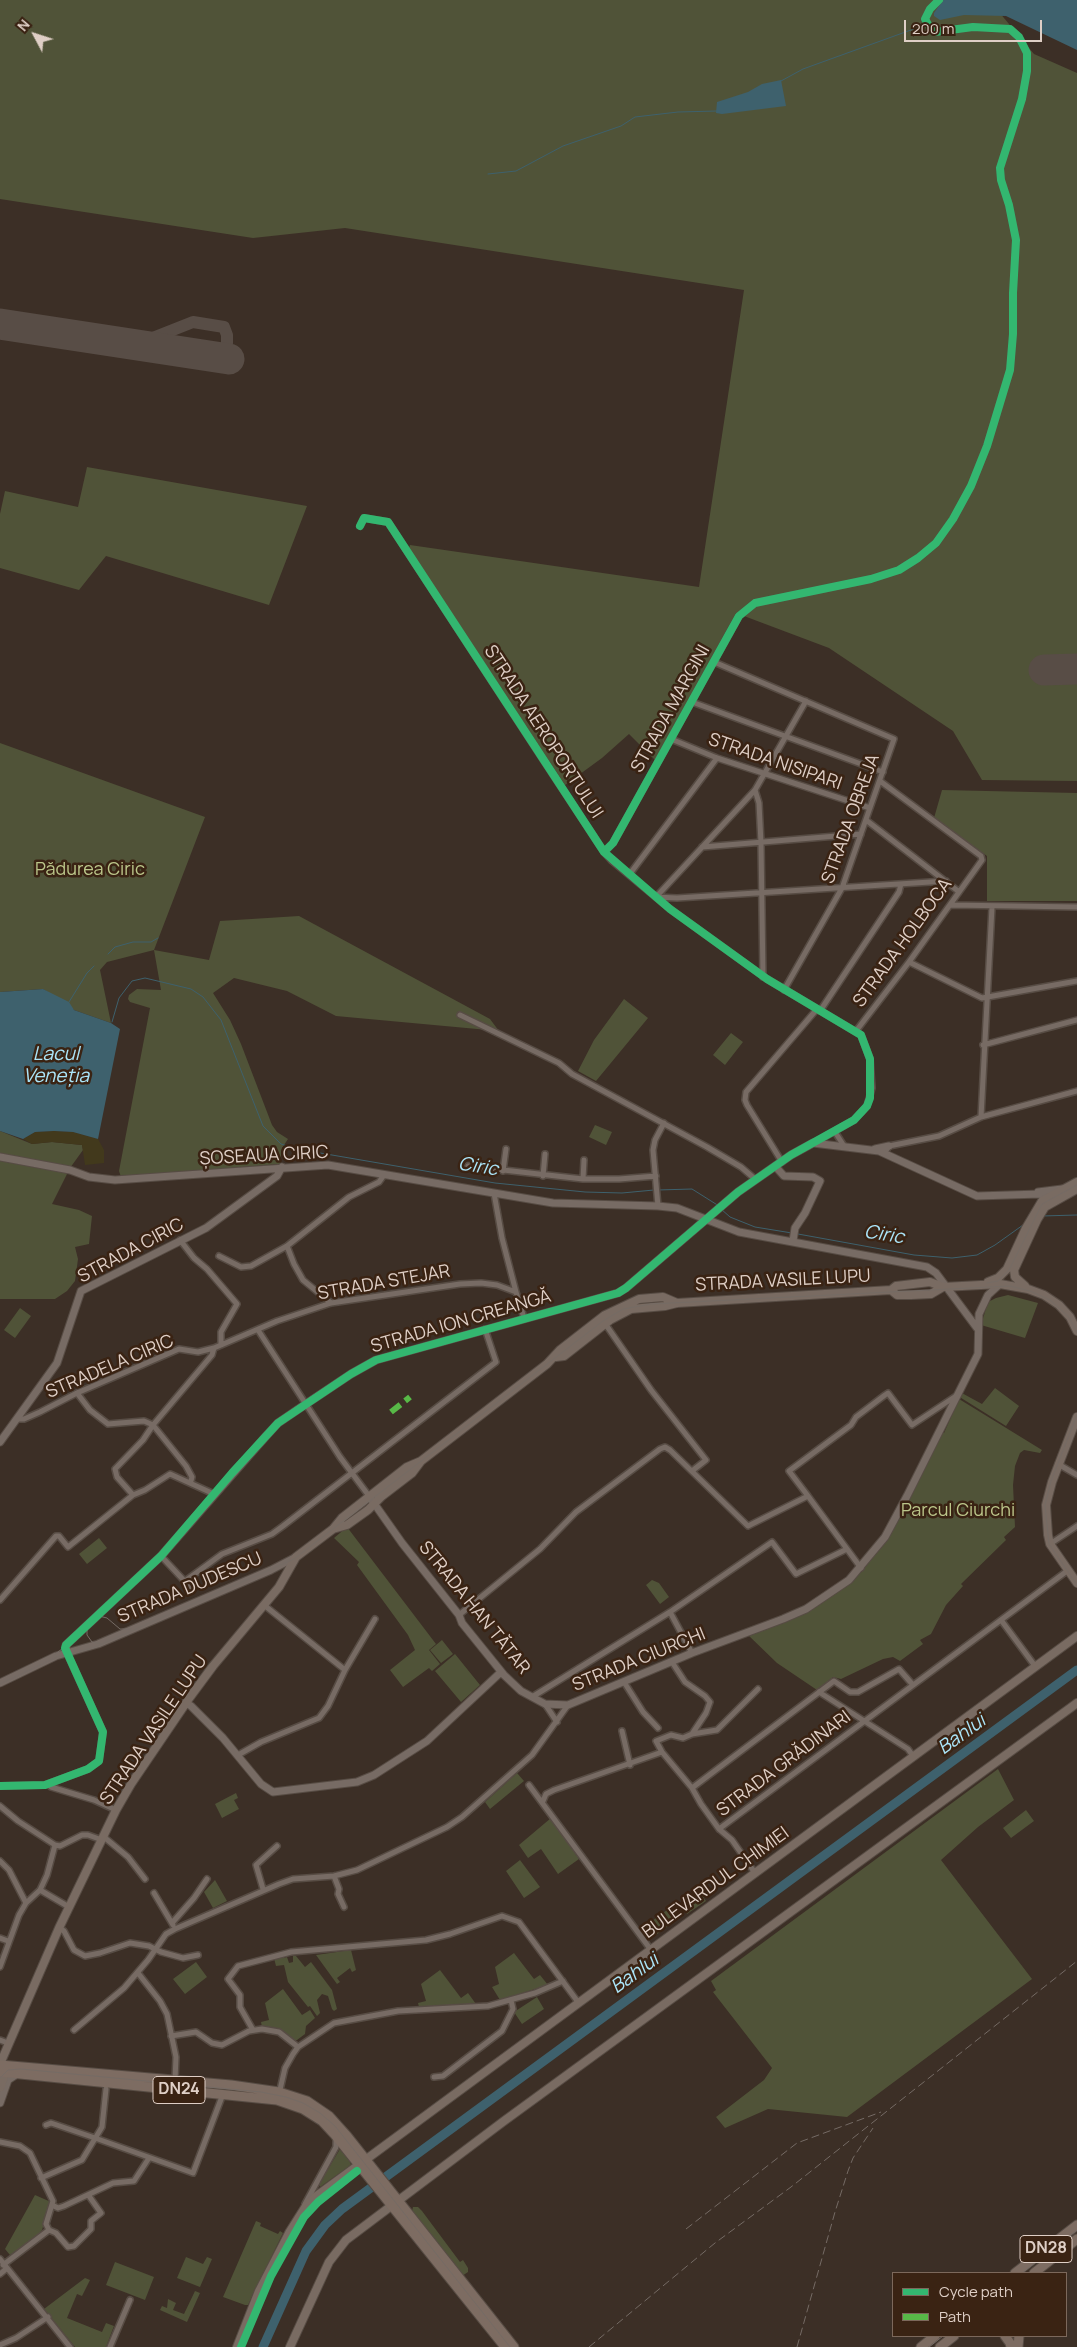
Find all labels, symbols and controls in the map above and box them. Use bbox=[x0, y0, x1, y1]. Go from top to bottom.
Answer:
north arrow bbox=[10, 10, 60, 60]
scale bar bbox=[907, 10, 1044, 42]
text: N bbox=[13, 15, 34, 35]
text: 200 m bbox=[912, 18, 955, 39]
street label: STRADA AEROPORTULUI bbox=[479, 641, 607, 823]
street label: STRADA MARGINI bbox=[627, 641, 715, 777]
street label: STRADA NISIPARI bbox=[705, 729, 845, 795]
street label: STRADA OBREJA bbox=[818, 751, 884, 887]
park label: Pădurea Ciric bbox=[35, 859, 145, 881]
street label: STRADA HOLBOCA bbox=[849, 874, 957, 1012]
water label: Lacul Veneția bbox=[23, 1044, 89, 1088]
street label: ȘOSEAUA CIRIC bbox=[199, 1142, 329, 1170]
water label: Ciric bbox=[457, 1153, 499, 1181]
street label: STRADA CIRIC bbox=[74, 1214, 188, 1288]
water label: Ciric bbox=[863, 1221, 905, 1249]
street label: STRADA STEJAR bbox=[316, 1261, 452, 1305]
street label: STRADA VASILE LUPU bbox=[695, 1266, 871, 1296]
street label: STRADA ION CREANGĂ bbox=[368, 1286, 554, 1358]
street label: STRADELA CIRIC bbox=[43, 1330, 177, 1404]
park label: Parcul Ciurchi bbox=[901, 1500, 1015, 1522]
street label: STRADA HAN TĂTAR bbox=[414, 1537, 534, 1679]
street label: STRADA DUDESCU bbox=[115, 1548, 265, 1628]
street label: STRADA CIURCHI bbox=[569, 1623, 709, 1697]
street label: STRADA VASILE LUPU bbox=[96, 1651, 212, 1809]
street label: STRADA GRĂDINARI bbox=[713, 1707, 855, 1821]
water label: Bahlui bbox=[934, 1710, 990, 1760]
street label: BULEVARDUL CHIMIEI bbox=[638, 1822, 794, 1944]
water label: Bahlui bbox=[607, 1949, 663, 1999]
road number: DN24 bbox=[153, 2076, 205, 2104]
road number: DN28 bbox=[1020, 2236, 1072, 2262]
legend bbox=[892, 2272, 1067, 2337]
text: Cycle path bbox=[939, 2281, 1013, 2302]
text: Path bbox=[939, 2306, 971, 2327]

